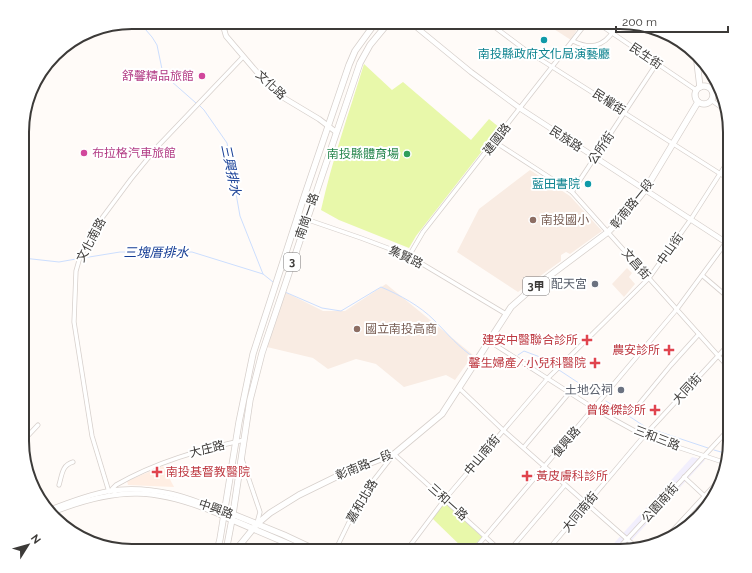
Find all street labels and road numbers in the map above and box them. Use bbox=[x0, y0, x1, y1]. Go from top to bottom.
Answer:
street label: 民生街 bbox=[627, 40, 665, 72]
street label: 文化路 bbox=[253, 68, 289, 102]
street label: 民權街 bbox=[590, 86, 628, 118]
street label: 建國路 bbox=[480, 121, 514, 157]
street label: 民族路 bbox=[547, 123, 585, 155]
street label: 公所街 bbox=[585, 129, 617, 167]
street label: 彰南路一段 bbox=[608, 176, 656, 232]
street label: 南崗一路 bbox=[293, 191, 321, 241]
street label: 文化南路 bbox=[74, 216, 108, 264]
street label: 中山街 bbox=[654, 230, 686, 268]
street label: 集賢路 bbox=[387, 243, 425, 271]
street label: 文昌街 bbox=[619, 246, 653, 282]
road number: 3 bbox=[284, 253, 300, 271]
road number: 3甲 bbox=[523, 277, 549, 295]
street label: 大同街 bbox=[670, 371, 704, 407]
street label: 三和三路 bbox=[632, 423, 682, 453]
street label: 復興路 bbox=[549, 424, 583, 460]
street label: 中山南街 bbox=[461, 432, 503, 478]
street label: 大庄路 bbox=[188, 438, 226, 460]
street label: 彰南路一段 bbox=[334, 447, 394, 483]
street label: 嘉和北路 bbox=[344, 477, 380, 525]
street label: 公園南街 bbox=[639, 480, 681, 526]
street label: 三和一路 bbox=[425, 481, 471, 523]
street label: 大同南街 bbox=[559, 489, 601, 535]
street label: 中興路 bbox=[197, 497, 235, 521]

